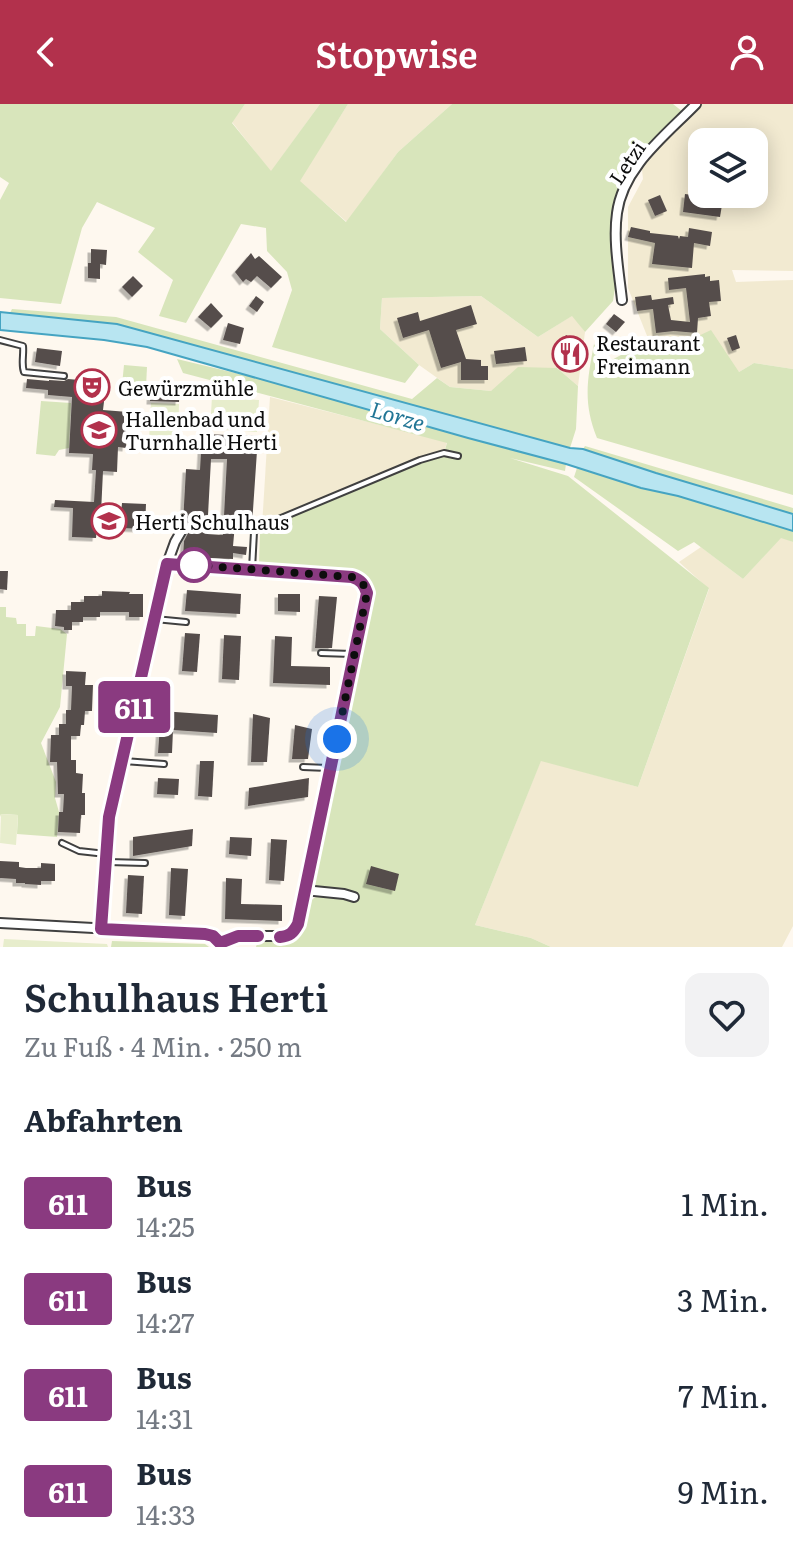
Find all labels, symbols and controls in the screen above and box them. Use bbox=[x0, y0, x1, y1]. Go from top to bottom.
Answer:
text: Stopwise bbox=[315, 26, 478, 79]
icon: back bbox=[24, 30, 68, 74]
icon: person bbox=[725, 30, 769, 74]
map controls bbox=[688, 128, 768, 208]
button: layers bbox=[688, 128, 768, 208]
street label: Letzi bbox=[600, 134, 652, 190]
place label: Restaurant Freimann bbox=[596, 327, 700, 380]
restaurant icon: Restaurant Freimann bbox=[551, 335, 589, 373]
theatre icon: Gewürzmühle bbox=[73, 368, 111, 406]
place label: Gewürzmühle bbox=[118, 372, 254, 402]
water label: Lorze bbox=[367, 392, 429, 438]
place label: Hallenbad und Turnhalle Herti bbox=[125, 403, 278, 456]
school or university icon: Hallenbad und Turnhalle Herti bbox=[80, 411, 118, 449]
school or university icon: Herti Schulhaus bbox=[90, 502, 128, 540]
place label: Herti Schulhaus bbox=[135, 506, 289, 536]
unlabelled marker bbox=[177, 548, 211, 582]
line badge: 611 bbox=[88, 681, 180, 733]
text: 611 bbox=[114, 686, 154, 728]
your location bbox=[317, 719, 357, 759]
text: Schulhaus Herti bbox=[24, 967, 328, 1024]
button: heart bbox=[685, 973, 769, 1057]
text: Zu Fuß · 4 Min. · 250 m bbox=[24, 1026, 302, 1065]
text: Abfahrten bbox=[24, 1097, 183, 1141]
text: Bus bbox=[136, 1162, 192, 1206]
text: 1 Min. bbox=[681, 1181, 769, 1225]
text: 611 bbox=[48, 1182, 88, 1224]
text: 14:25 bbox=[136, 1206, 195, 1245]
text: Bus bbox=[136, 1258, 192, 1302]
text: 3 Min. bbox=[677, 1277, 769, 1321]
text: 611 bbox=[48, 1278, 88, 1320]
text: 14:27 bbox=[136, 1302, 194, 1341]
text: Bus bbox=[136, 1354, 192, 1398]
text: 7 Min. bbox=[678, 1373, 769, 1417]
text: 611 bbox=[48, 1374, 88, 1416]
text: 14:31 bbox=[136, 1398, 193, 1437]
text: Bus bbox=[136, 1450, 192, 1494]
text: 9 Min. bbox=[678, 1469, 769, 1513]
text: 611 bbox=[48, 1470, 88, 1512]
text: 14:33 bbox=[136, 1494, 196, 1533]

